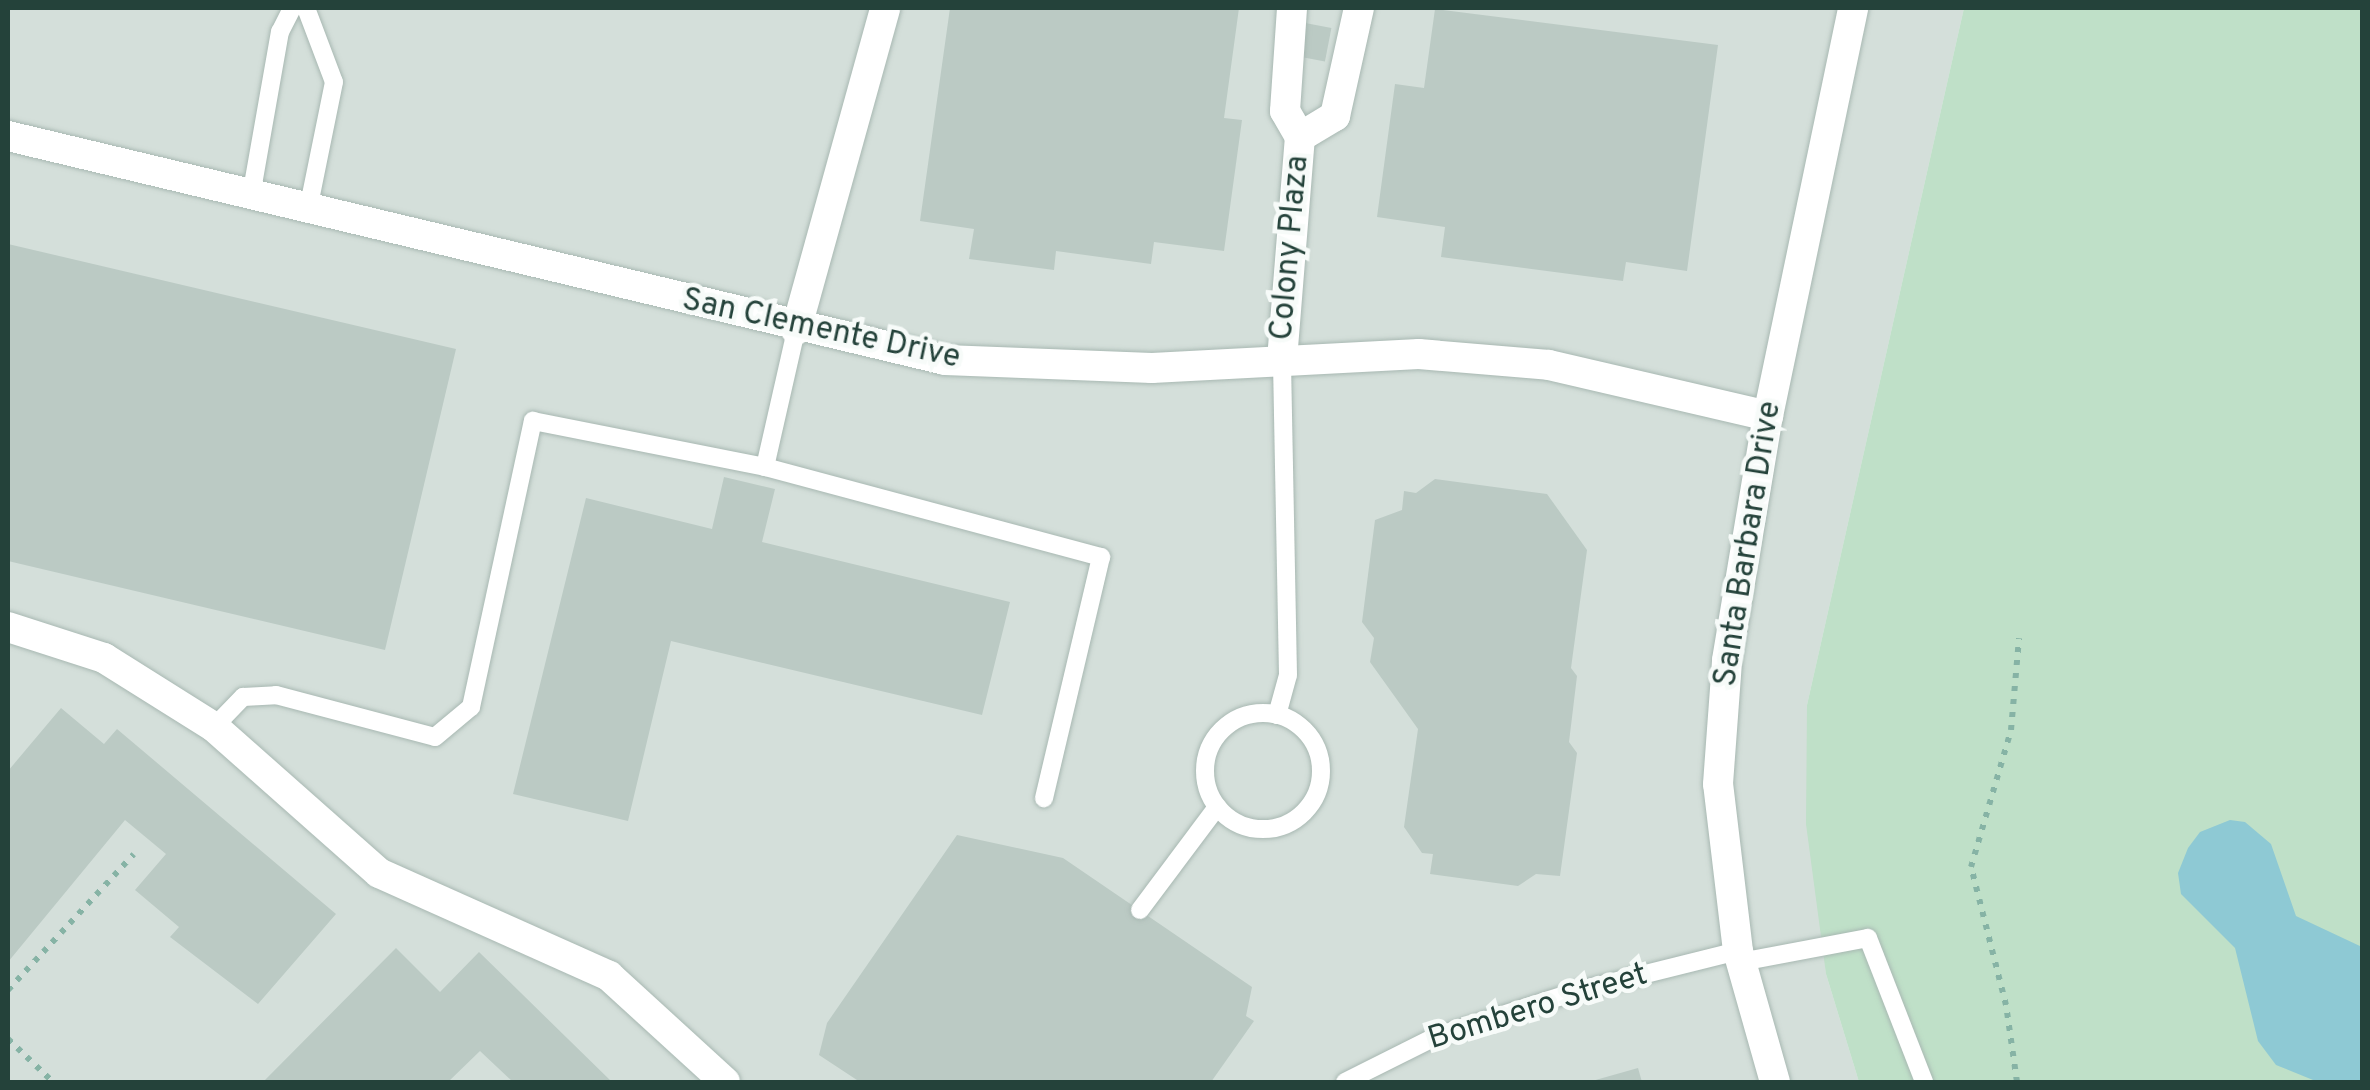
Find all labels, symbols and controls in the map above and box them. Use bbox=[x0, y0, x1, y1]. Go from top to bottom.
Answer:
street label: Colony Plaza bbox=[1264, 154, 1318, 342]
street label: San Clemente Drive bbox=[678, 282, 964, 378]
street label: Santa Barbara Drive bbox=[1707, 399, 1791, 689]
street label: Bombero Street bbox=[1424, 956, 1652, 1060]

